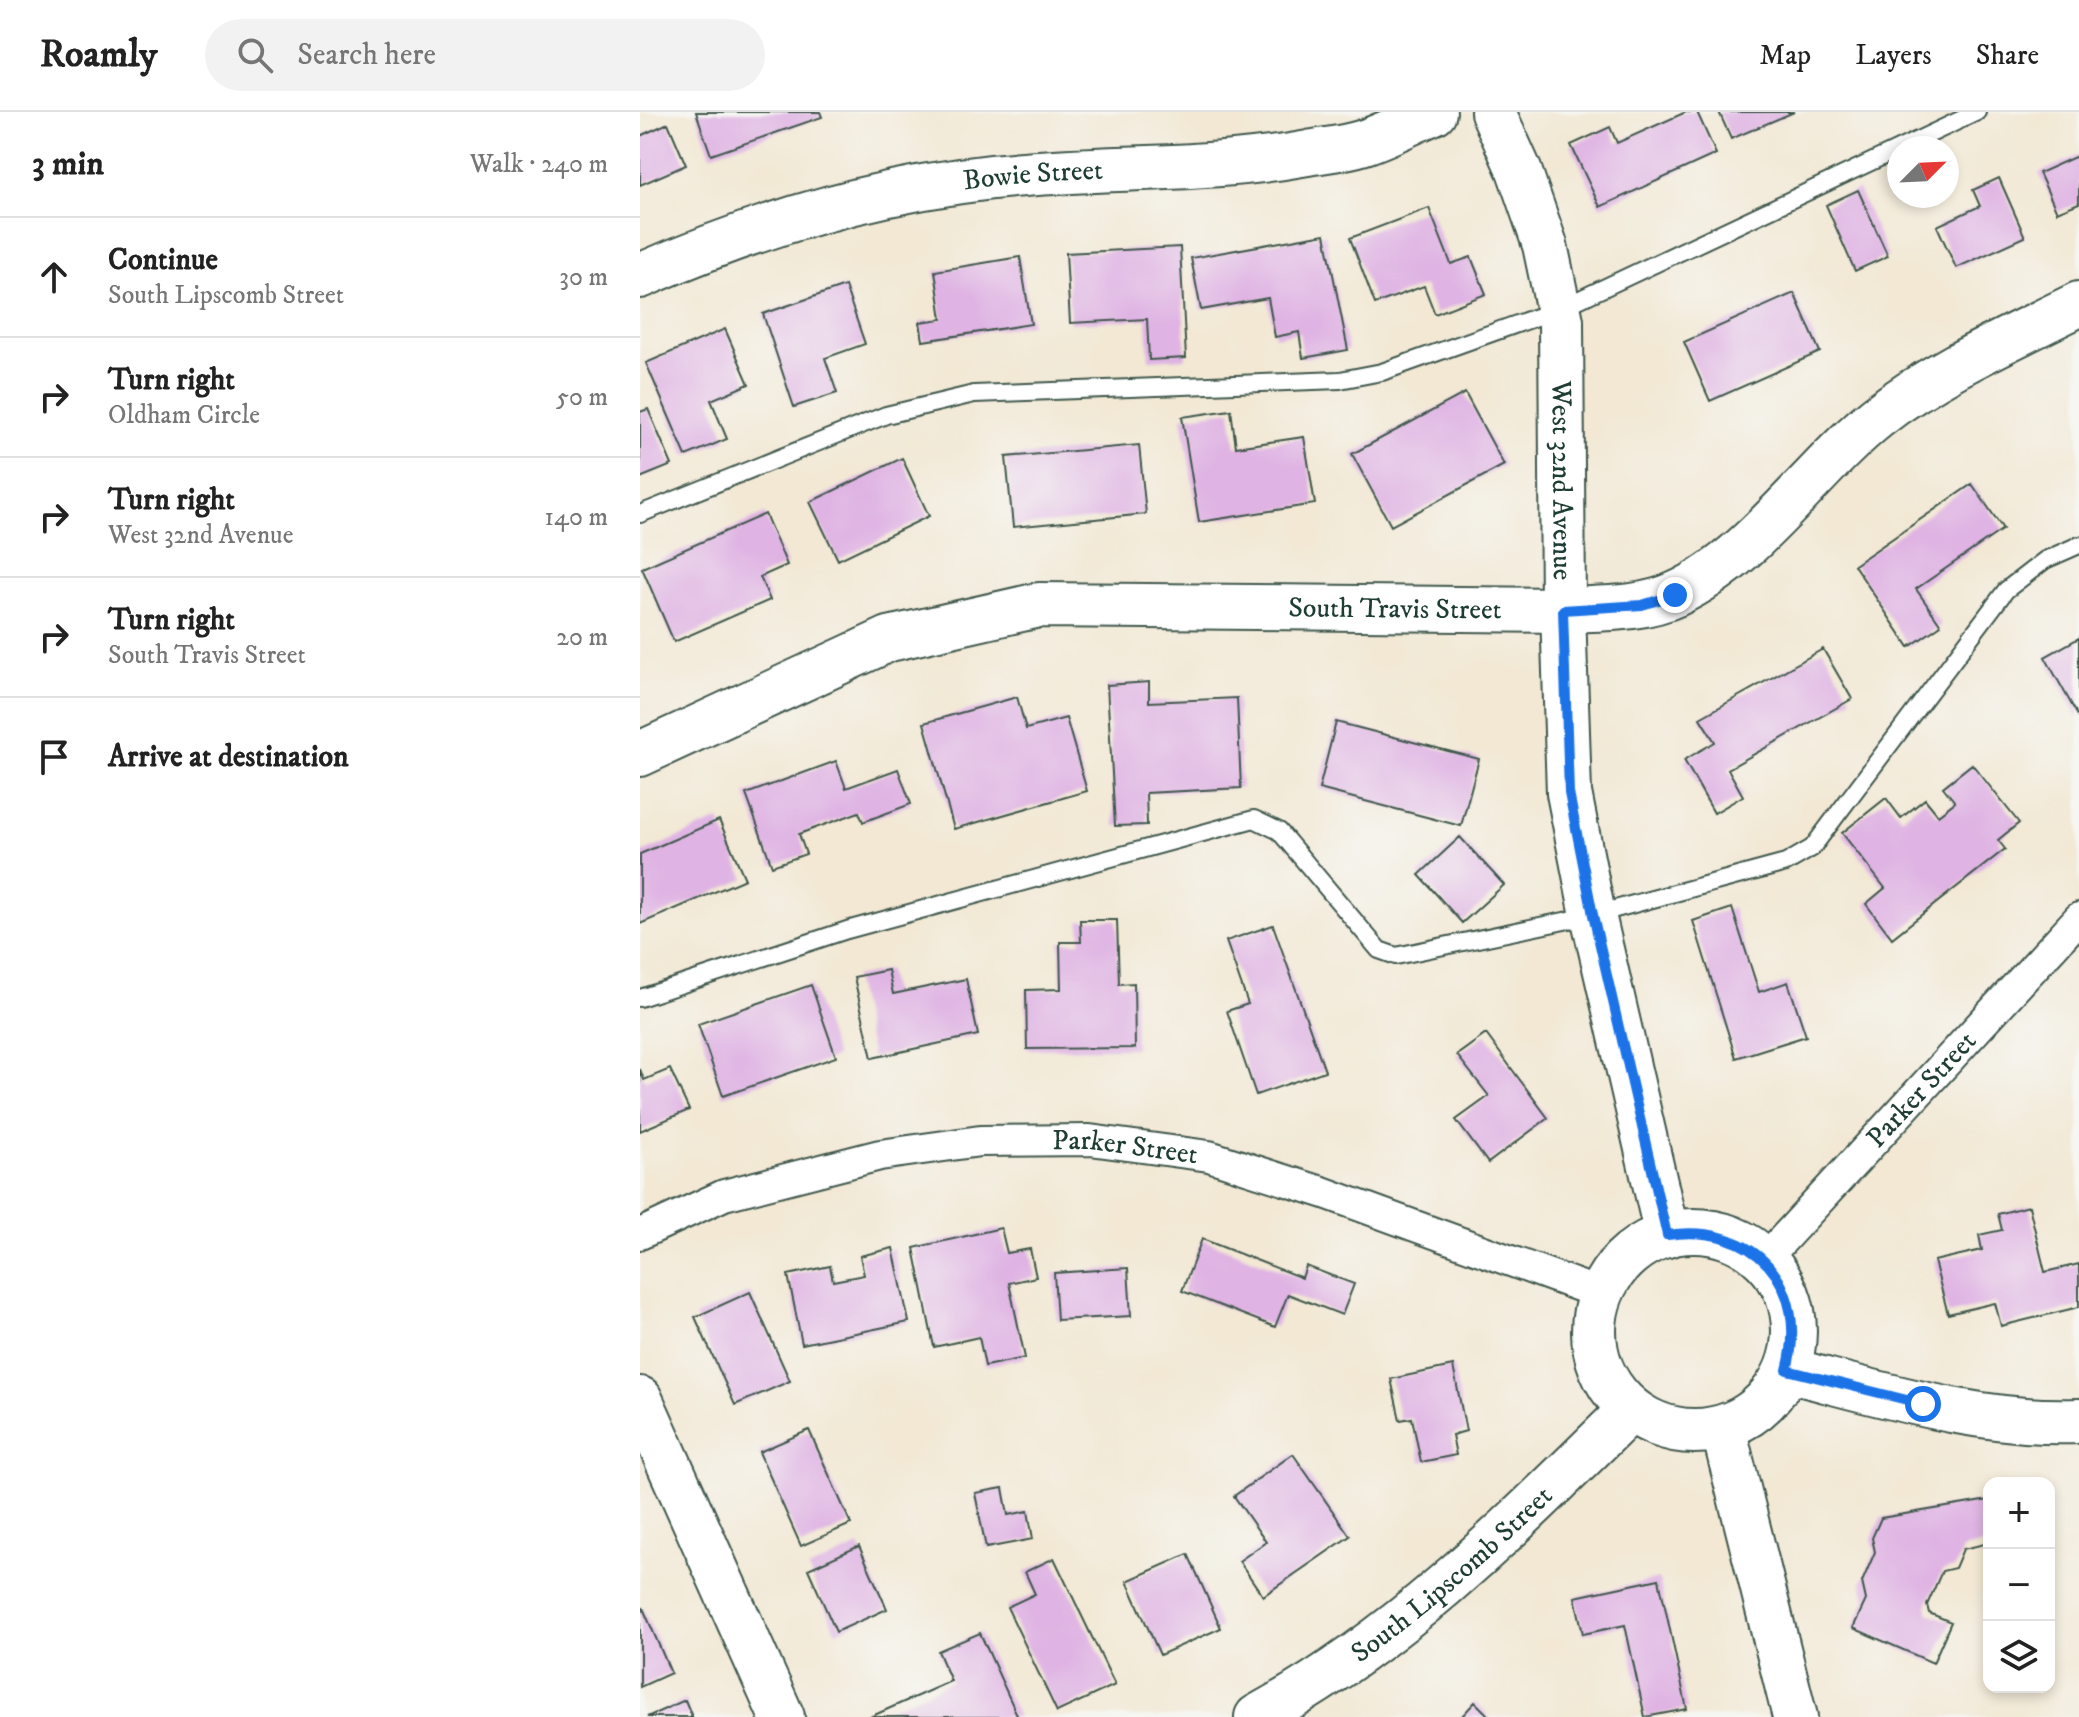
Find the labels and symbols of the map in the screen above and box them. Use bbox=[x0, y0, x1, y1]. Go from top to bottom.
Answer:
north arrow bbox=[1887, 136, 1959, 208]
street label: Bowie Street bbox=[961, 152, 1104, 198]
street label: West 32nd Avenue bbox=[1544, 379, 1580, 580]
route end bbox=[1657, 577, 1693, 613]
street label: South Travis Street bbox=[1288, 590, 1502, 627]
street label: Parker Street bbox=[1859, 1024, 1984, 1155]
street label: Parker Street bbox=[1052, 1122, 1200, 1172]
route start bbox=[1905, 1386, 1941, 1422]
street label: South Lipscomb Street bbox=[1344, 1478, 1560, 1670]

